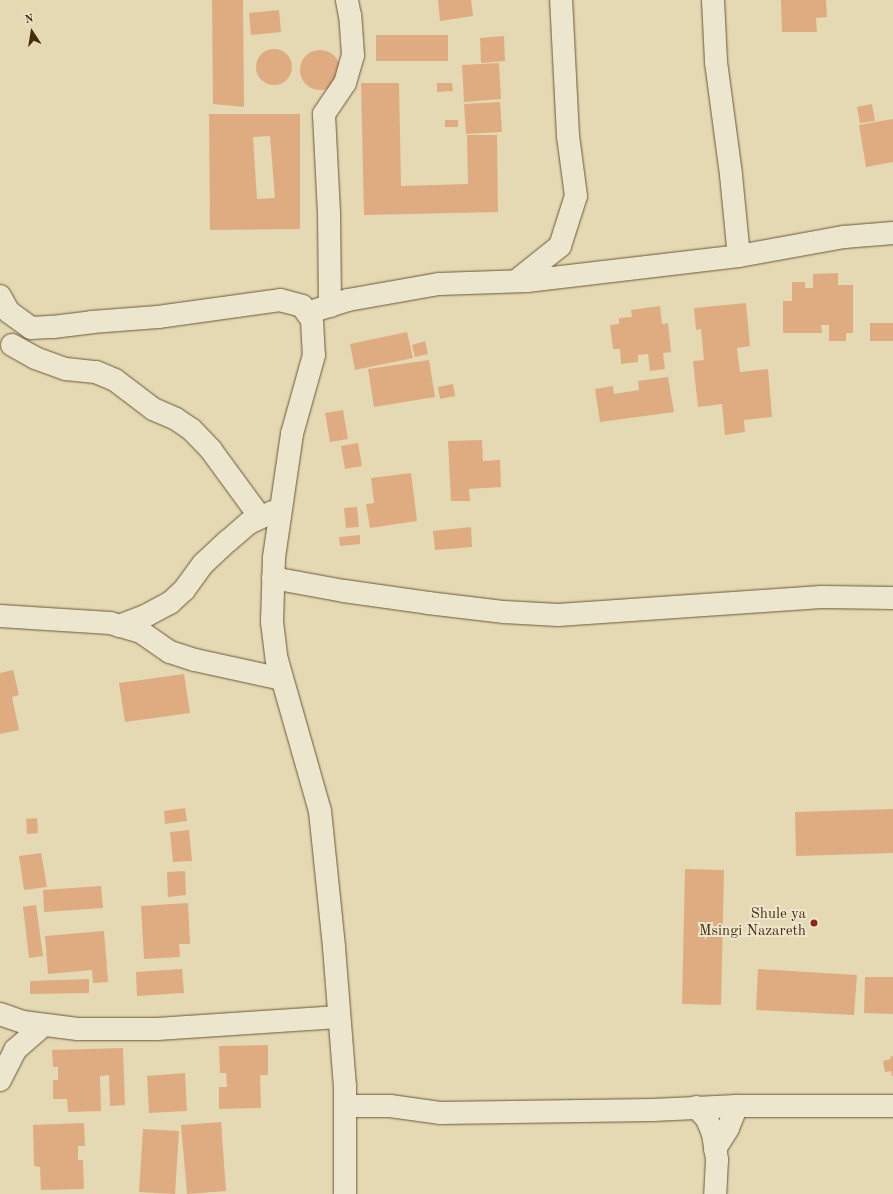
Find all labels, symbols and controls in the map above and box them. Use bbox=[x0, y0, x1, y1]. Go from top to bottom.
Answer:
north arrow bbox=[12, 12, 52, 52]
text: N bbox=[24, 14, 35, 26]
place label: Shule ya Msingi Nazareth bbox=[699, 905, 806, 940]
marker: Shule ya Msingi Nazareth bbox=[809, 918, 819, 928]

